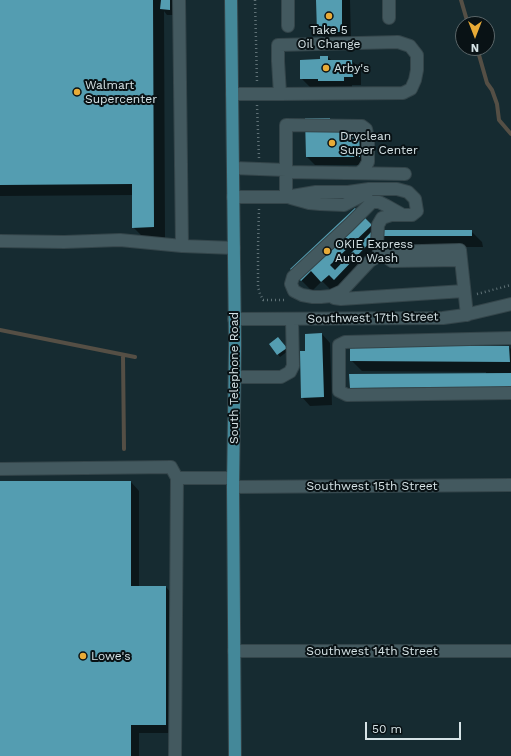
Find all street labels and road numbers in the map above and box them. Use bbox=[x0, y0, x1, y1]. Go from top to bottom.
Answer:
street label: Southwest 17th Street bbox=[307, 310, 439, 326]
street label: South Telephone Road bbox=[227, 312, 241, 444]
street label: Southwest 15th Street bbox=[306, 479, 438, 493]
street label: Southwest 14th Street bbox=[306, 644, 438, 658]

